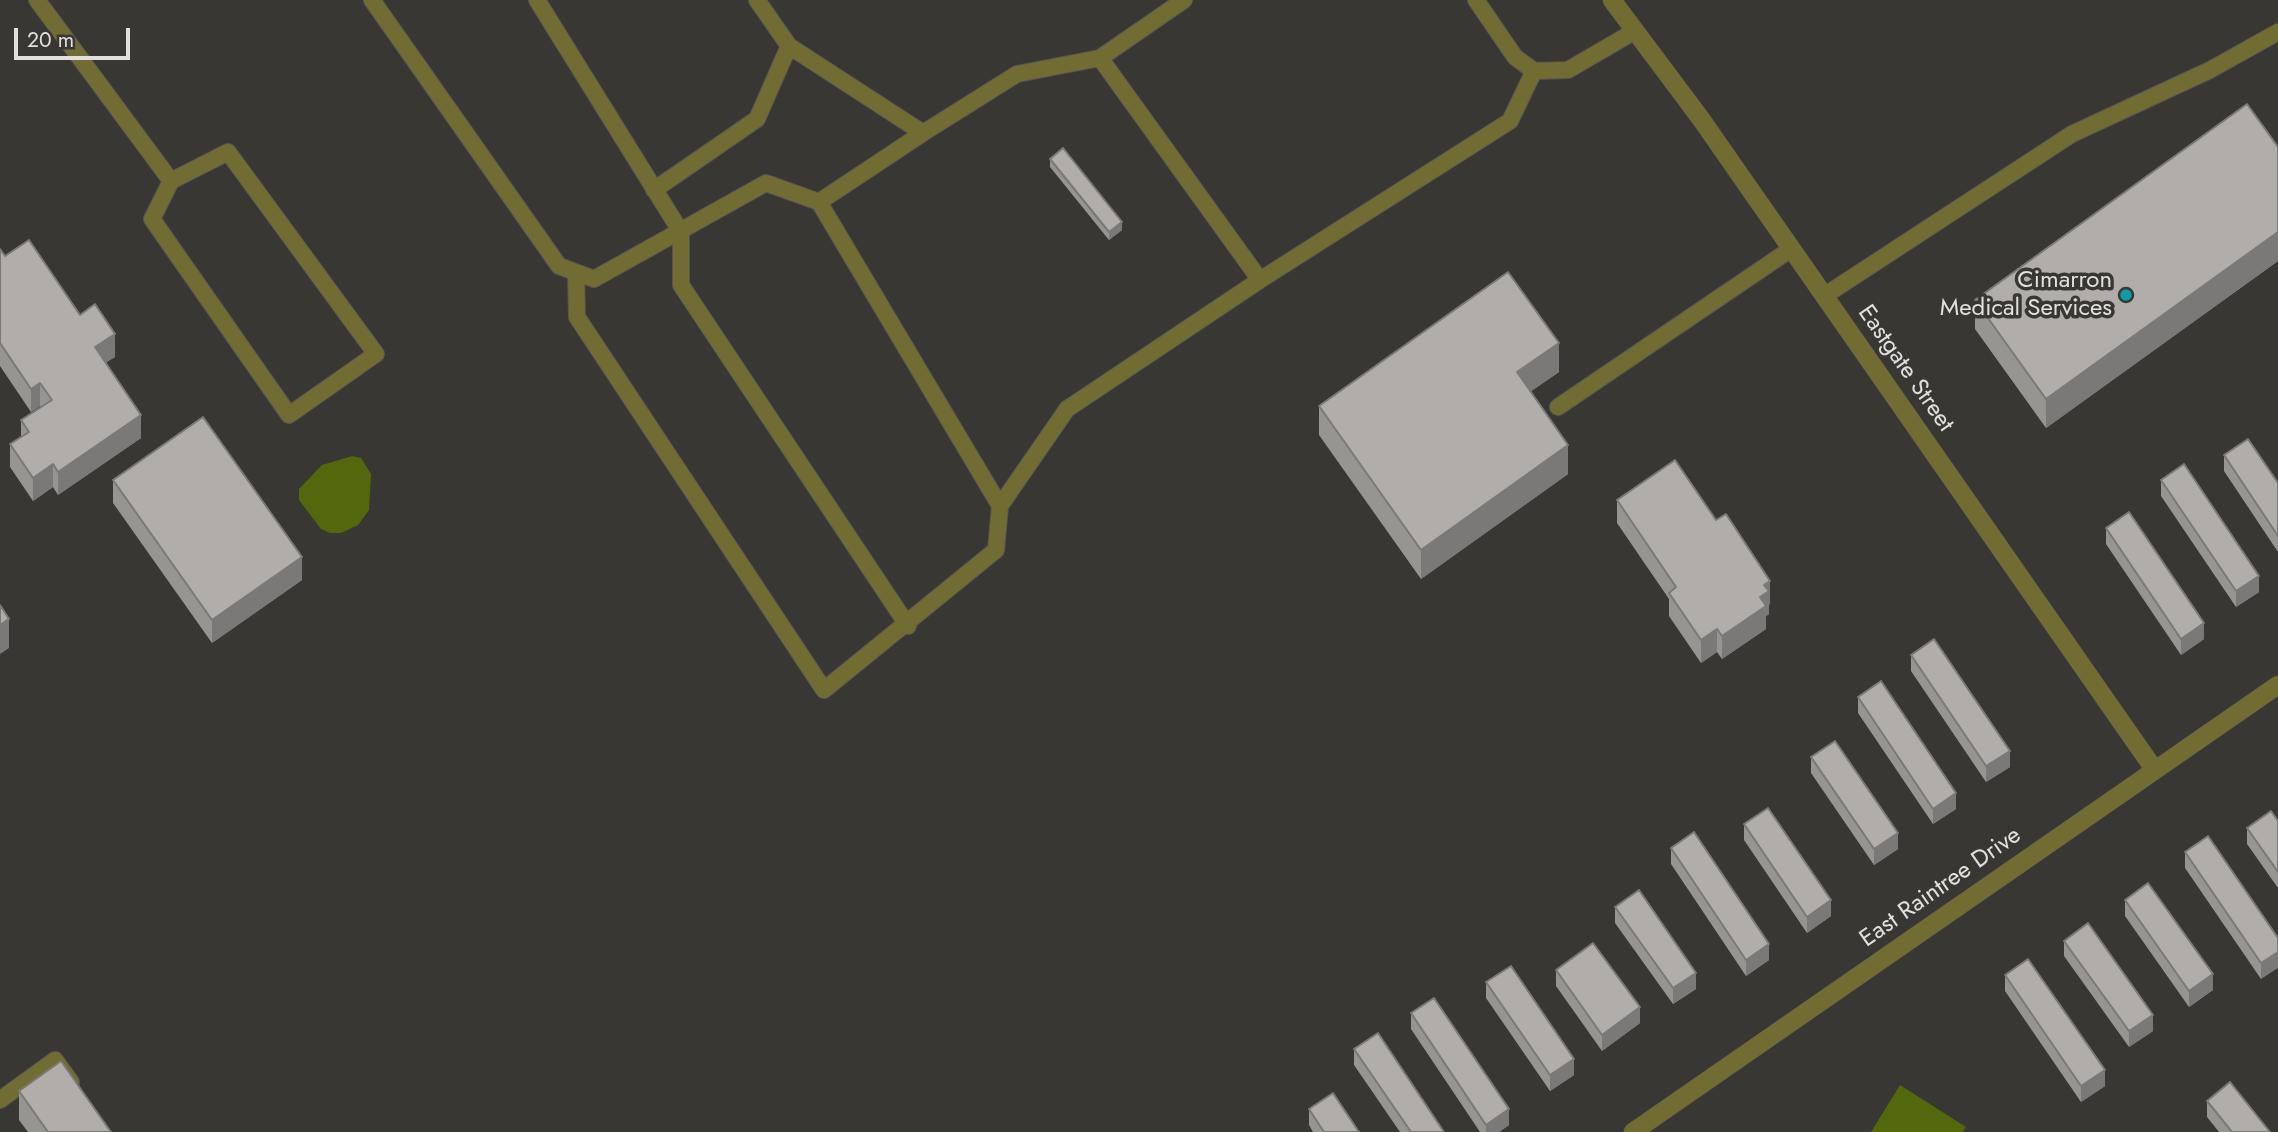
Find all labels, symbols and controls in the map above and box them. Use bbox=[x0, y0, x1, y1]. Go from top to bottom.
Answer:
scale bar bbox=[18, 14, 133, 58]
text: 20 m bbox=[27, 25, 74, 55]
place label: Cimarron Medical Services bbox=[1940, 267, 2112, 323]
marker: Cimarron Medical Services bbox=[2118, 287, 2134, 303]
street label: Eastgate Street bbox=[1851, 300, 1959, 438]
street label: East Raintree Drive bbox=[1855, 822, 2027, 954]

